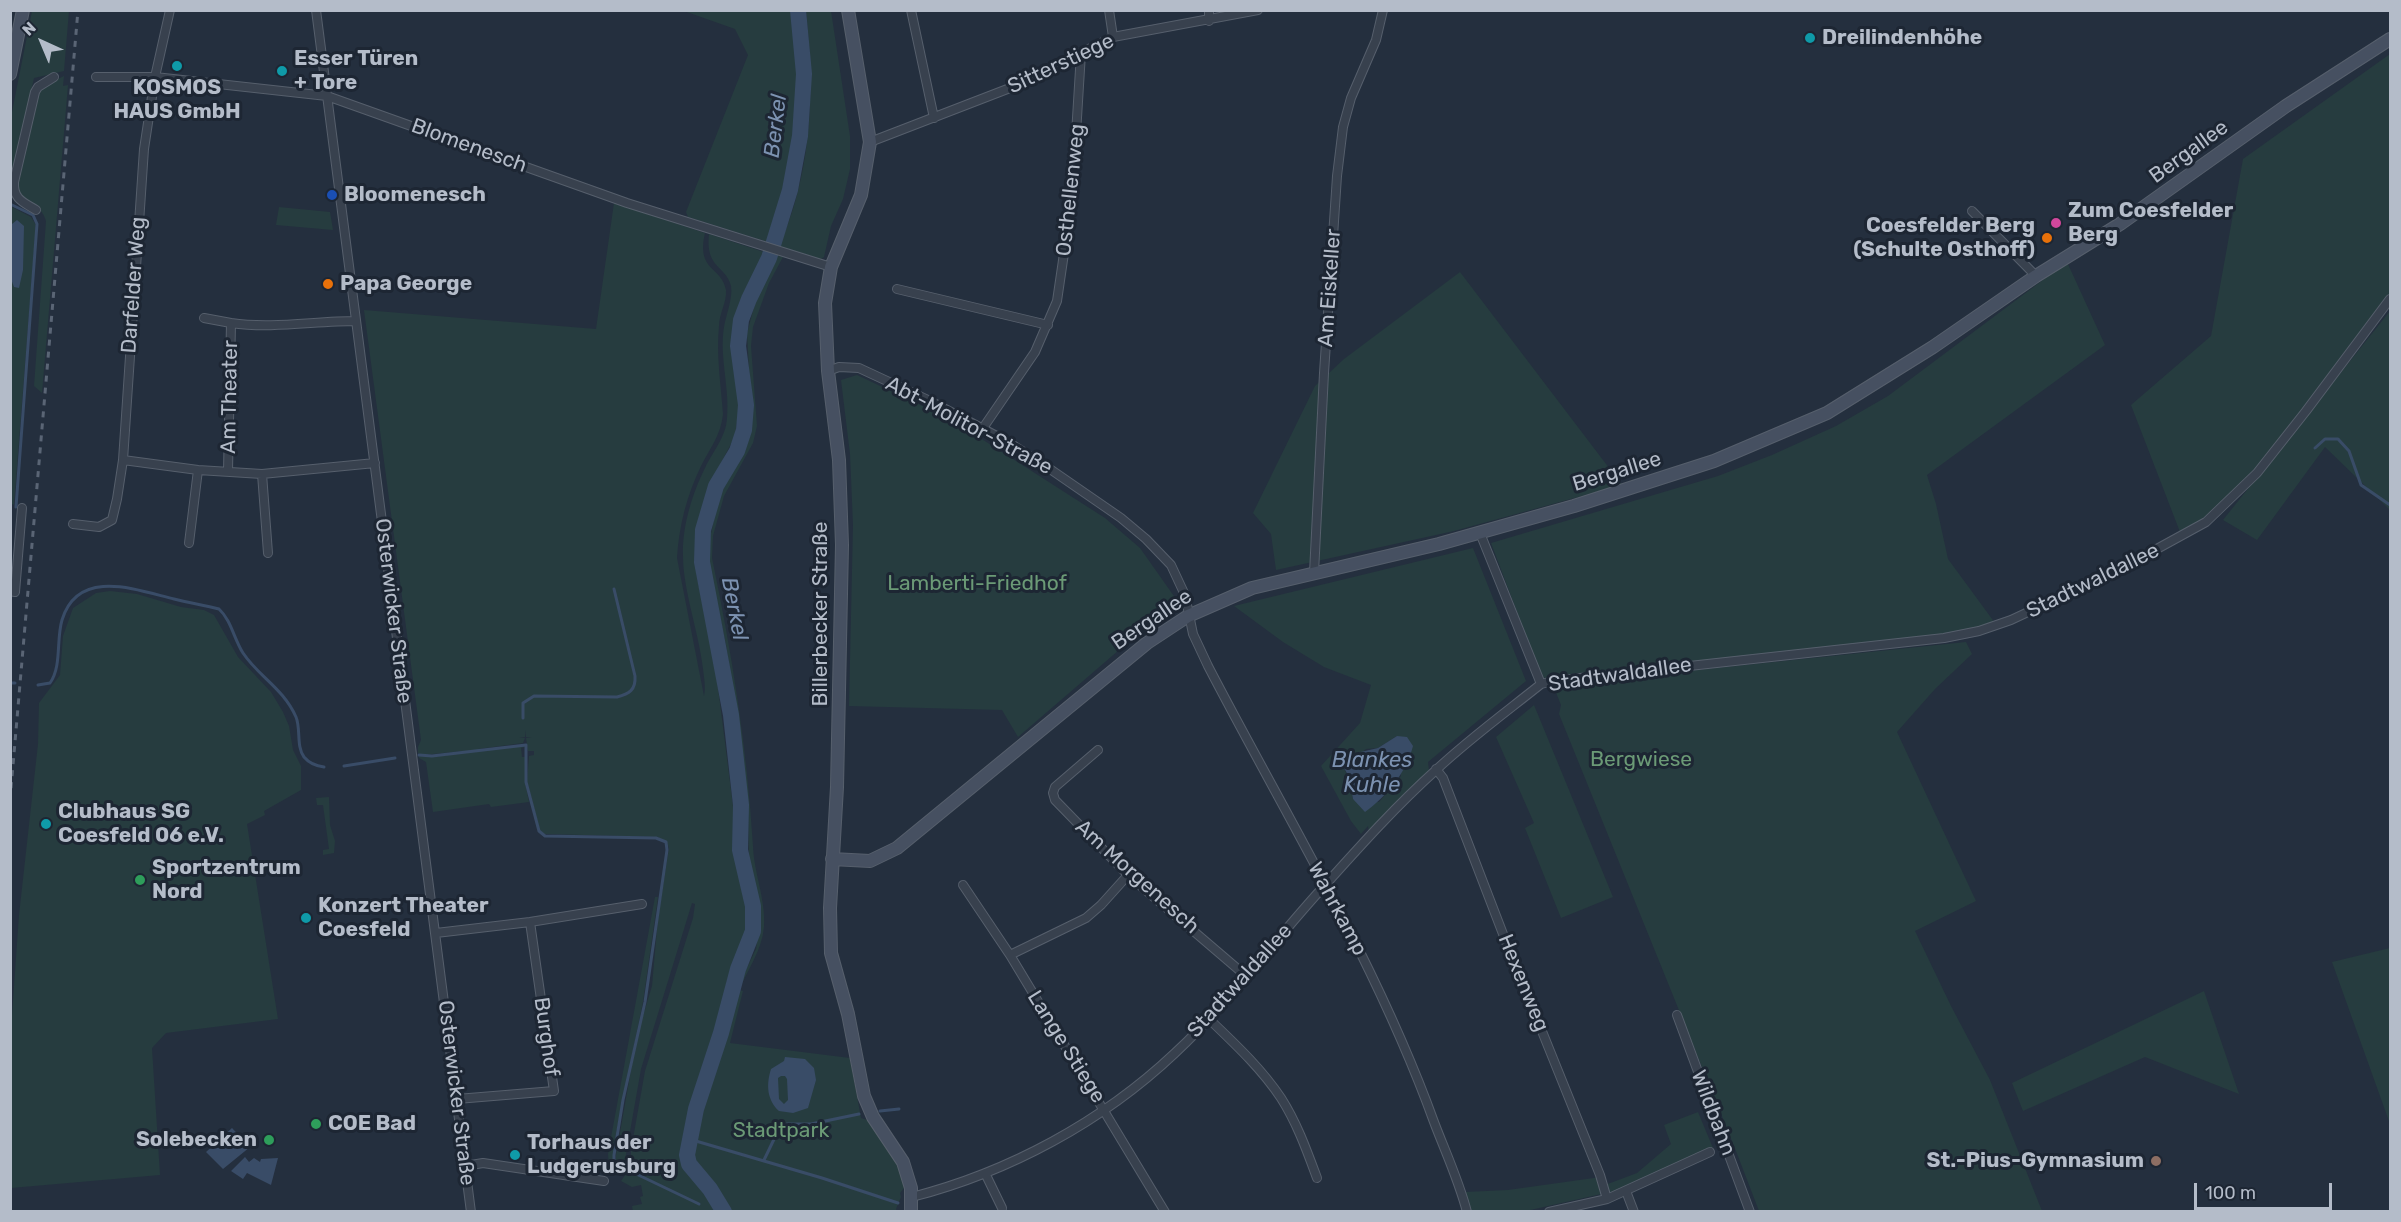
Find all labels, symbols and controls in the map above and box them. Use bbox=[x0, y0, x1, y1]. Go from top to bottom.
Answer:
north arrow bbox=[12, 12, 72, 72]
text: N bbox=[18, 18, 40, 40]
place label: Dreilindenhöhe bbox=[1822, 25, 1982, 51]
street label: Sitterstiege bbox=[1004, 28, 1118, 100]
marker: Dreilindenhöhe bbox=[1803, 31, 1817, 45]
place label: Esser Türen + Tore bbox=[294, 46, 418, 96]
marker: KOSMOS HAUS GmbH bbox=[170, 59, 184, 73]
marker: Esser Türen + Tore bbox=[275, 64, 289, 78]
place label: KOSMOS HAUS GmbH bbox=[113, 75, 241, 125]
water label: Berkel bbox=[759, 93, 793, 159]
street label: Blomenesch bbox=[408, 113, 530, 179]
street label: Bergallee bbox=[2145, 115, 2233, 189]
street label: Osthellenweg bbox=[1052, 123, 1090, 257]
place label: Bloomenesch bbox=[344, 182, 486, 208]
marker: Bloomenesch bbox=[325, 188, 339, 202]
place label: Zum Coesfelder Berg bbox=[2068, 198, 2233, 248]
place label: Coesfelder Berg (Schulte Osthoff) bbox=[1853, 213, 2035, 263]
street label: Darfelder Weg bbox=[117, 216, 151, 354]
marker: Zum Coesfelder Berg bbox=[2049, 216, 2063, 230]
street label: Am Eiskeller bbox=[1313, 228, 1347, 348]
marker: Coesfelder Berg (Schulte Osthoff) bbox=[2040, 231, 2054, 245]
place label: Papa George bbox=[340, 271, 472, 297]
marker: Papa George bbox=[321, 277, 335, 291]
street label: Am Theater bbox=[216, 340, 244, 454]
street label: Abt-Molitor-Straße bbox=[881, 371, 1057, 481]
street label: Bergallee bbox=[1570, 447, 1664, 497]
street label: Osterwicker Straße bbox=[369, 517, 417, 705]
street label: Billerbecker Straße bbox=[808, 522, 834, 706]
street label: Stadtwaldallee bbox=[2022, 538, 2164, 624]
park label: Lamberti-Friedhof bbox=[887, 571, 1067, 597]
water label: Berkel bbox=[715, 575, 753, 643]
street label: Bergallee bbox=[1107, 584, 1197, 656]
street label: Stadtwaldallee bbox=[1547, 652, 1693, 698]
park label: Bergwiese bbox=[1590, 747, 1692, 773]
water label: Blankes Kuhle bbox=[1332, 748, 1412, 800]
place label: Clubhaus SG Coesfeld 06 e.V. bbox=[58, 799, 224, 849]
street label: Am Morgenesch bbox=[1070, 815, 1204, 939]
marker: Clubhaus SG Coesfeld 06 e.V. bbox=[39, 817, 53, 831]
place label: Sportzentrum Nord bbox=[152, 855, 301, 905]
street label: Wahrkamp bbox=[1302, 858, 1372, 960]
marker: Sportzentrum Nord bbox=[133, 873, 147, 887]
place label: Konzert Theater Coesfeld bbox=[318, 893, 489, 943]
marker: Konzert Theater Coesfeld bbox=[299, 911, 313, 925]
street label: Stadtwaldallee bbox=[1182, 919, 1298, 1043]
street label: Hexenweg bbox=[1492, 931, 1554, 1035]
street label: Lange Stiege bbox=[1021, 986, 1111, 1108]
street label: Burghof bbox=[528, 996, 564, 1078]
street label: Osterwicker Straße bbox=[432, 999, 480, 1187]
street label: Wildbahn bbox=[1685, 1067, 1741, 1159]
place label: COE Bad bbox=[328, 1111, 416, 1137]
marker: COE Bad bbox=[309, 1117, 323, 1131]
park label: Stadtpark bbox=[733, 1118, 829, 1144]
place label: Solebecken bbox=[136, 1127, 257, 1153]
place label: Torhaus der Ludgerusburg bbox=[527, 1130, 676, 1180]
marker: Solebecken bbox=[262, 1133, 276, 1147]
marker: Torhaus der Ludgerusburg bbox=[508, 1148, 522, 1162]
place label: St.-Pius-Gymnasium bbox=[1927, 1148, 2144, 1174]
marker: St.-Pius-Gymnasium bbox=[2149, 1154, 2163, 1168]
scale bar bbox=[2197, 1171, 2335, 1209]
text: 100 m bbox=[2205, 1182, 2256, 1204]

